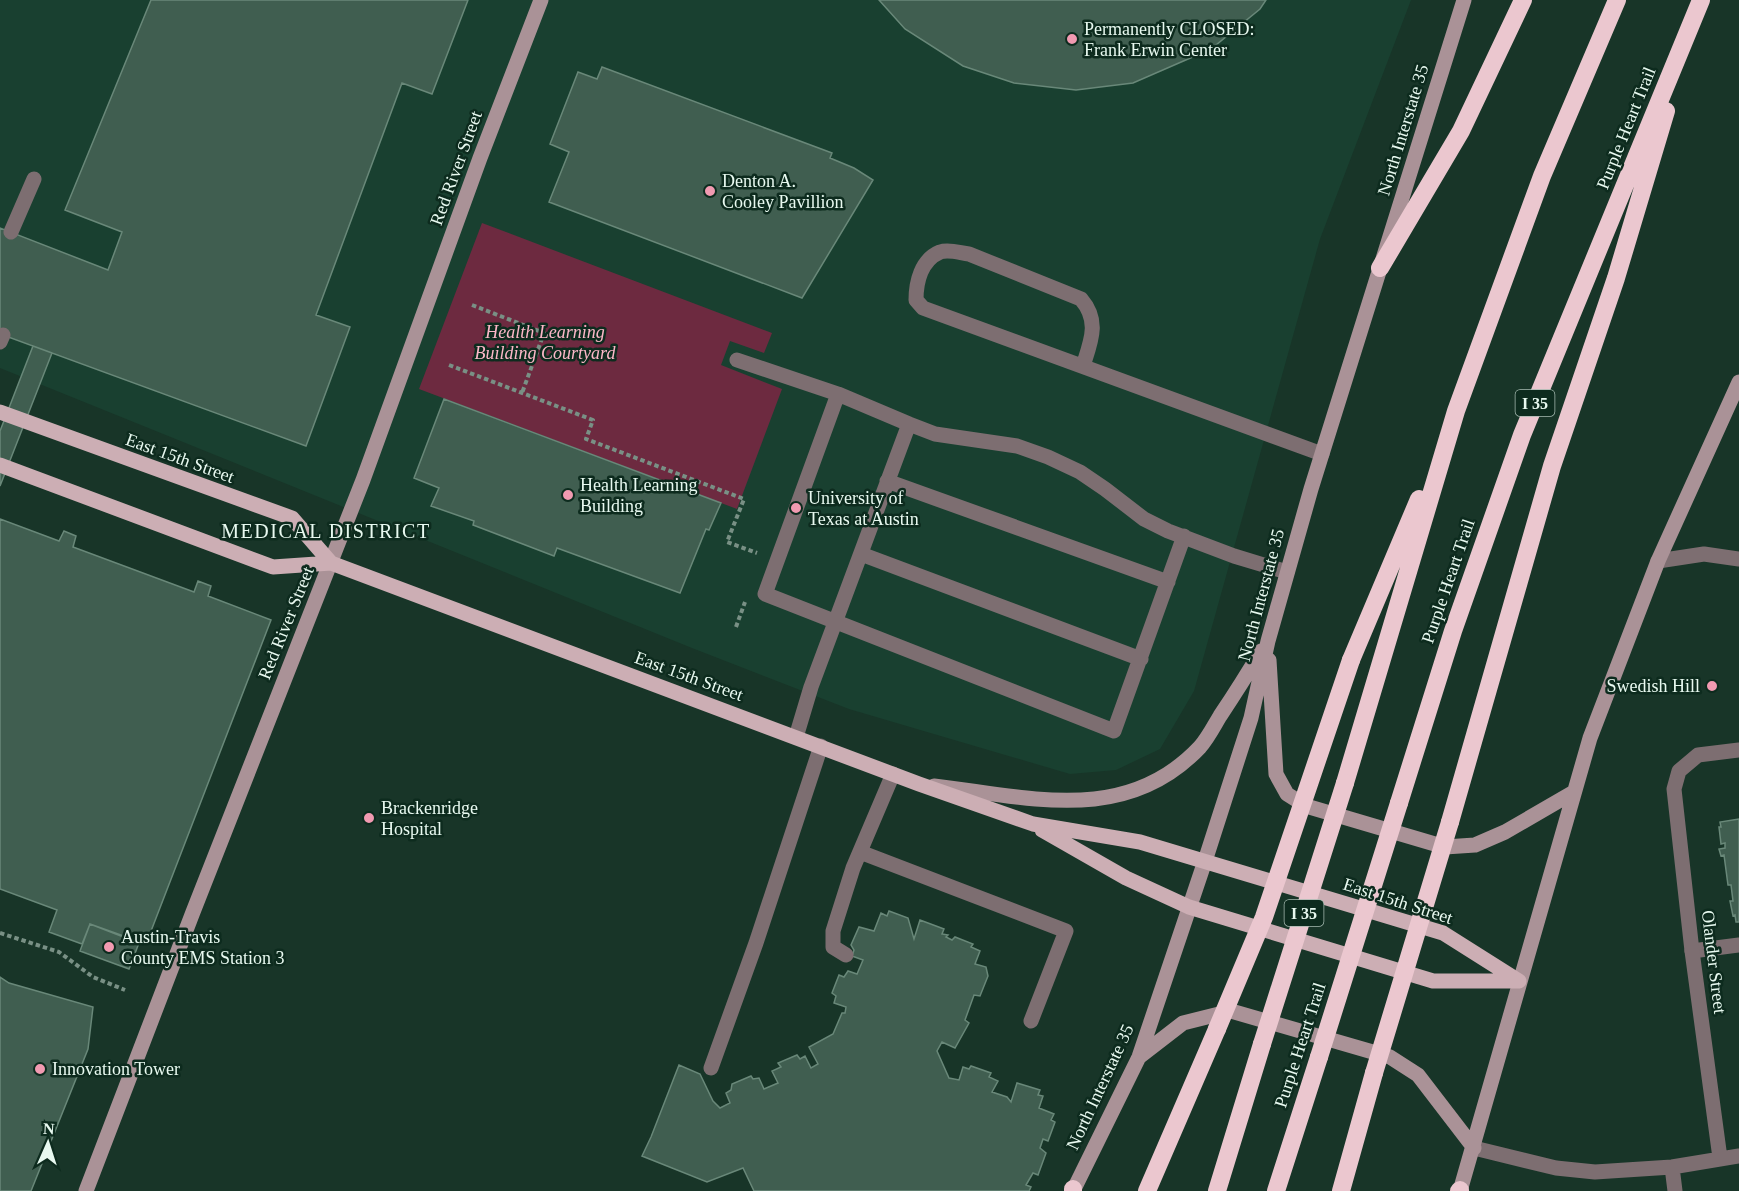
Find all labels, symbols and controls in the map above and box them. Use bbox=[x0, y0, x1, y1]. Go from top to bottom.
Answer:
place label: Permanently CLOSED: Frank Erwin Center bbox=[1084, 19, 1254, 60]
marker: Permanently CLOSED: Frank Erwin Center bbox=[1065, 32, 1079, 46]
street label: North Interstate 35 bbox=[1374, 62, 1432, 198]
street label: Purple Heart Trail bbox=[1592, 64, 1660, 192]
street label: Red River Street bbox=[426, 108, 486, 228]
place label: Denton A. Cooley Pavillion bbox=[722, 171, 844, 212]
marker: Denton A. Cooley Pavillion bbox=[703, 184, 717, 198]
park label: Health Learning Building Courtyard bbox=[475, 322, 616, 363]
road number: I 35 bbox=[1516, 390, 1555, 416]
street label: East 15th Street bbox=[123, 429, 237, 487]
place label: Health Learning Building bbox=[580, 475, 697, 516]
marker: Health Learning Building bbox=[561, 488, 575, 502]
place label: University of Texas at Austin bbox=[808, 488, 919, 529]
marker: University of Texas at Austin bbox=[789, 501, 803, 515]
street label: Purple Heart Trail bbox=[1417, 516, 1479, 646]
district label: MEDICAL DISTRICT bbox=[221, 520, 431, 542]
street label: North Interstate 35 bbox=[1234, 527, 1288, 663]
street label: Red River Street bbox=[254, 564, 318, 682]
street label: East 15th Street bbox=[632, 647, 746, 705]
place label: Swedish Hill bbox=[1606, 676, 1700, 696]
marker: Swedish Hill bbox=[1705, 679, 1719, 693]
place label: Brackenridge Hospital bbox=[381, 798, 478, 839]
marker: Brackenridge Hospital bbox=[362, 811, 376, 825]
street label: East 15th Street bbox=[1341, 874, 1455, 928]
road number: I 35 bbox=[1284, 900, 1324, 926]
street label: Olander Street bbox=[1698, 909, 1730, 1015]
place label: Austin-Travis County EMS Station 3 bbox=[121, 927, 285, 968]
marker: Austin-Travis County EMS Station 3 bbox=[102, 940, 116, 954]
street label: Purple Heart Trail bbox=[1270, 980, 1330, 1110]
street label: North Interstate 35 bbox=[1062, 1021, 1138, 1153]
place label: Innovation Tower bbox=[52, 1059, 180, 1079]
marker: Innovation Tower bbox=[33, 1062, 47, 1076]
north arrow bbox=[18, 1113, 78, 1173]
text: N bbox=[43, 1120, 55, 1137]

